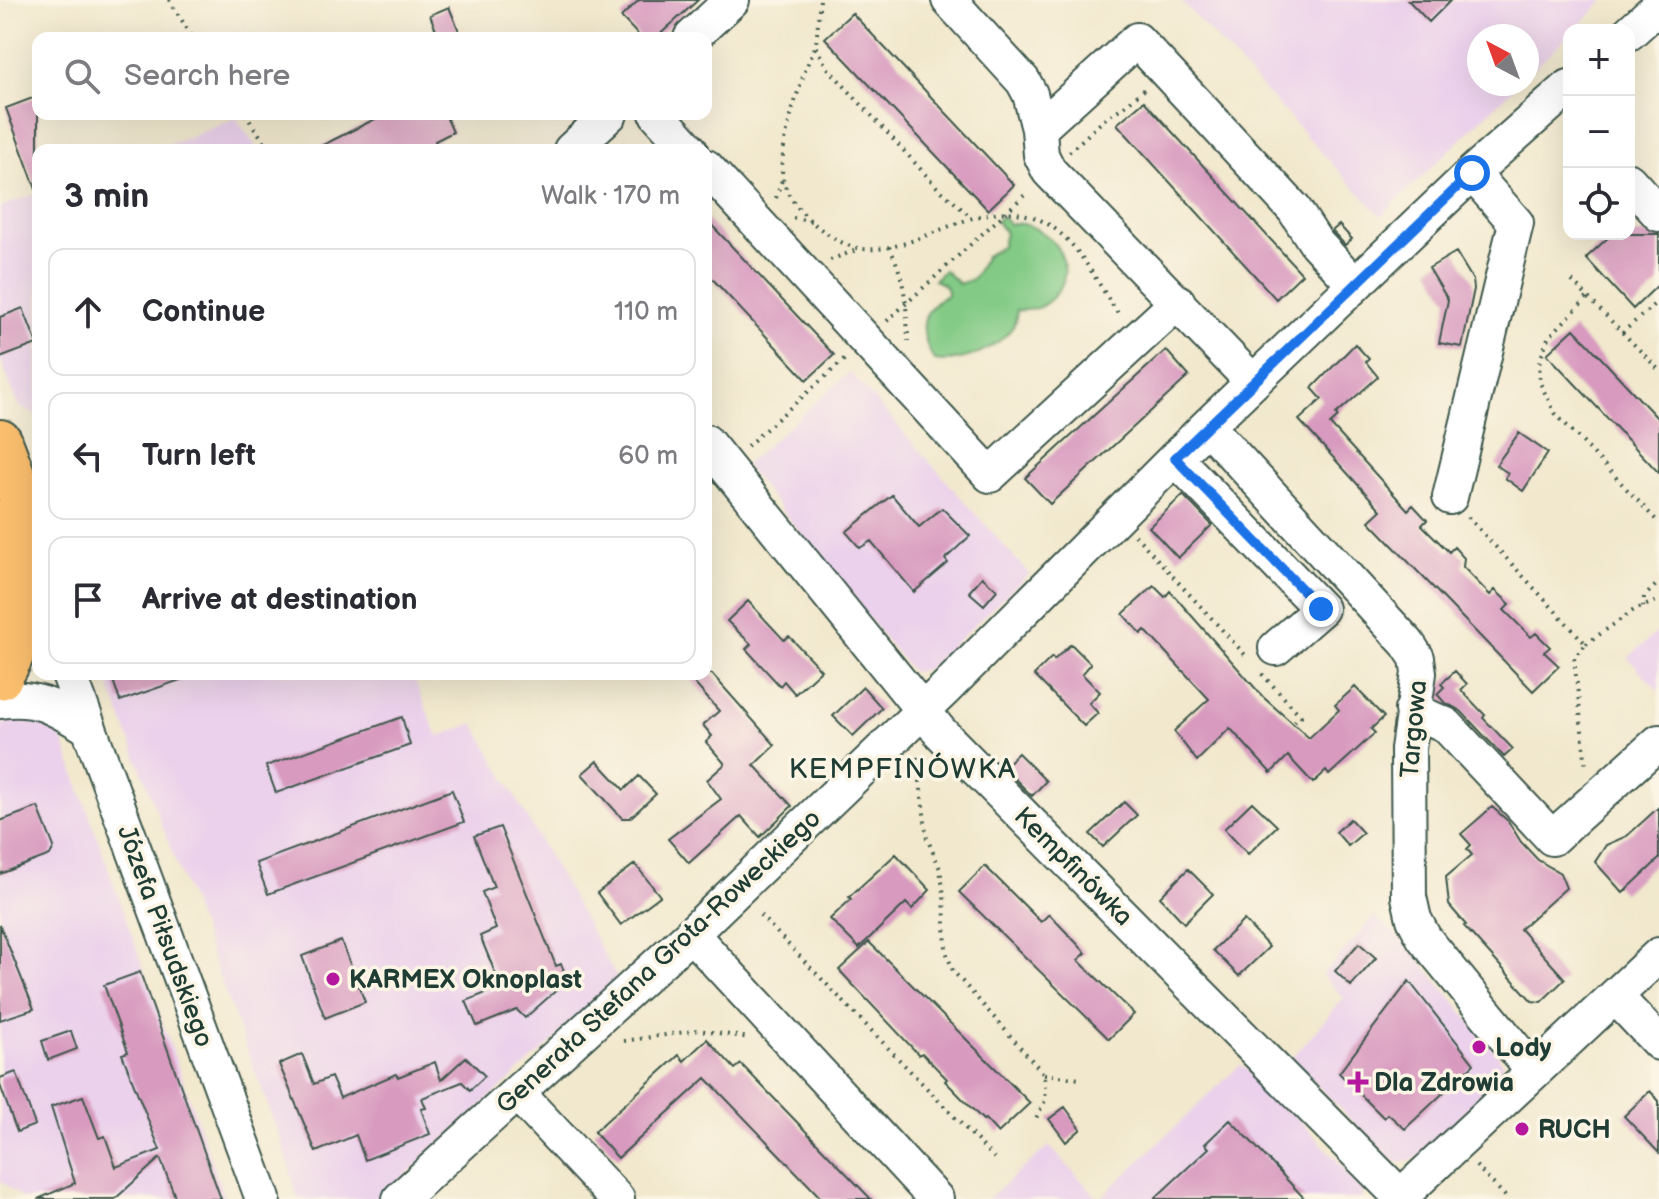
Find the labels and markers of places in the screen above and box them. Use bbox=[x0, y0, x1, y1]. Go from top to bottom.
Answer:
place label: KARMEX Oknoplast bbox=[349, 965, 582, 996]
marker: KARMEX Oknoplast bbox=[324, 970, 342, 988]
place label: Lody bbox=[1495, 1033, 1552, 1064]
marker: Lody bbox=[1470, 1038, 1488, 1056]
place label: Dla Zdrowia bbox=[1374, 1068, 1514, 1099]
marker: Dla Zdrowia bbox=[1349, 1073, 1367, 1091]
place label: RUCH bbox=[1538, 1115, 1611, 1146]
marker: RUCH bbox=[1513, 1120, 1531, 1138]

